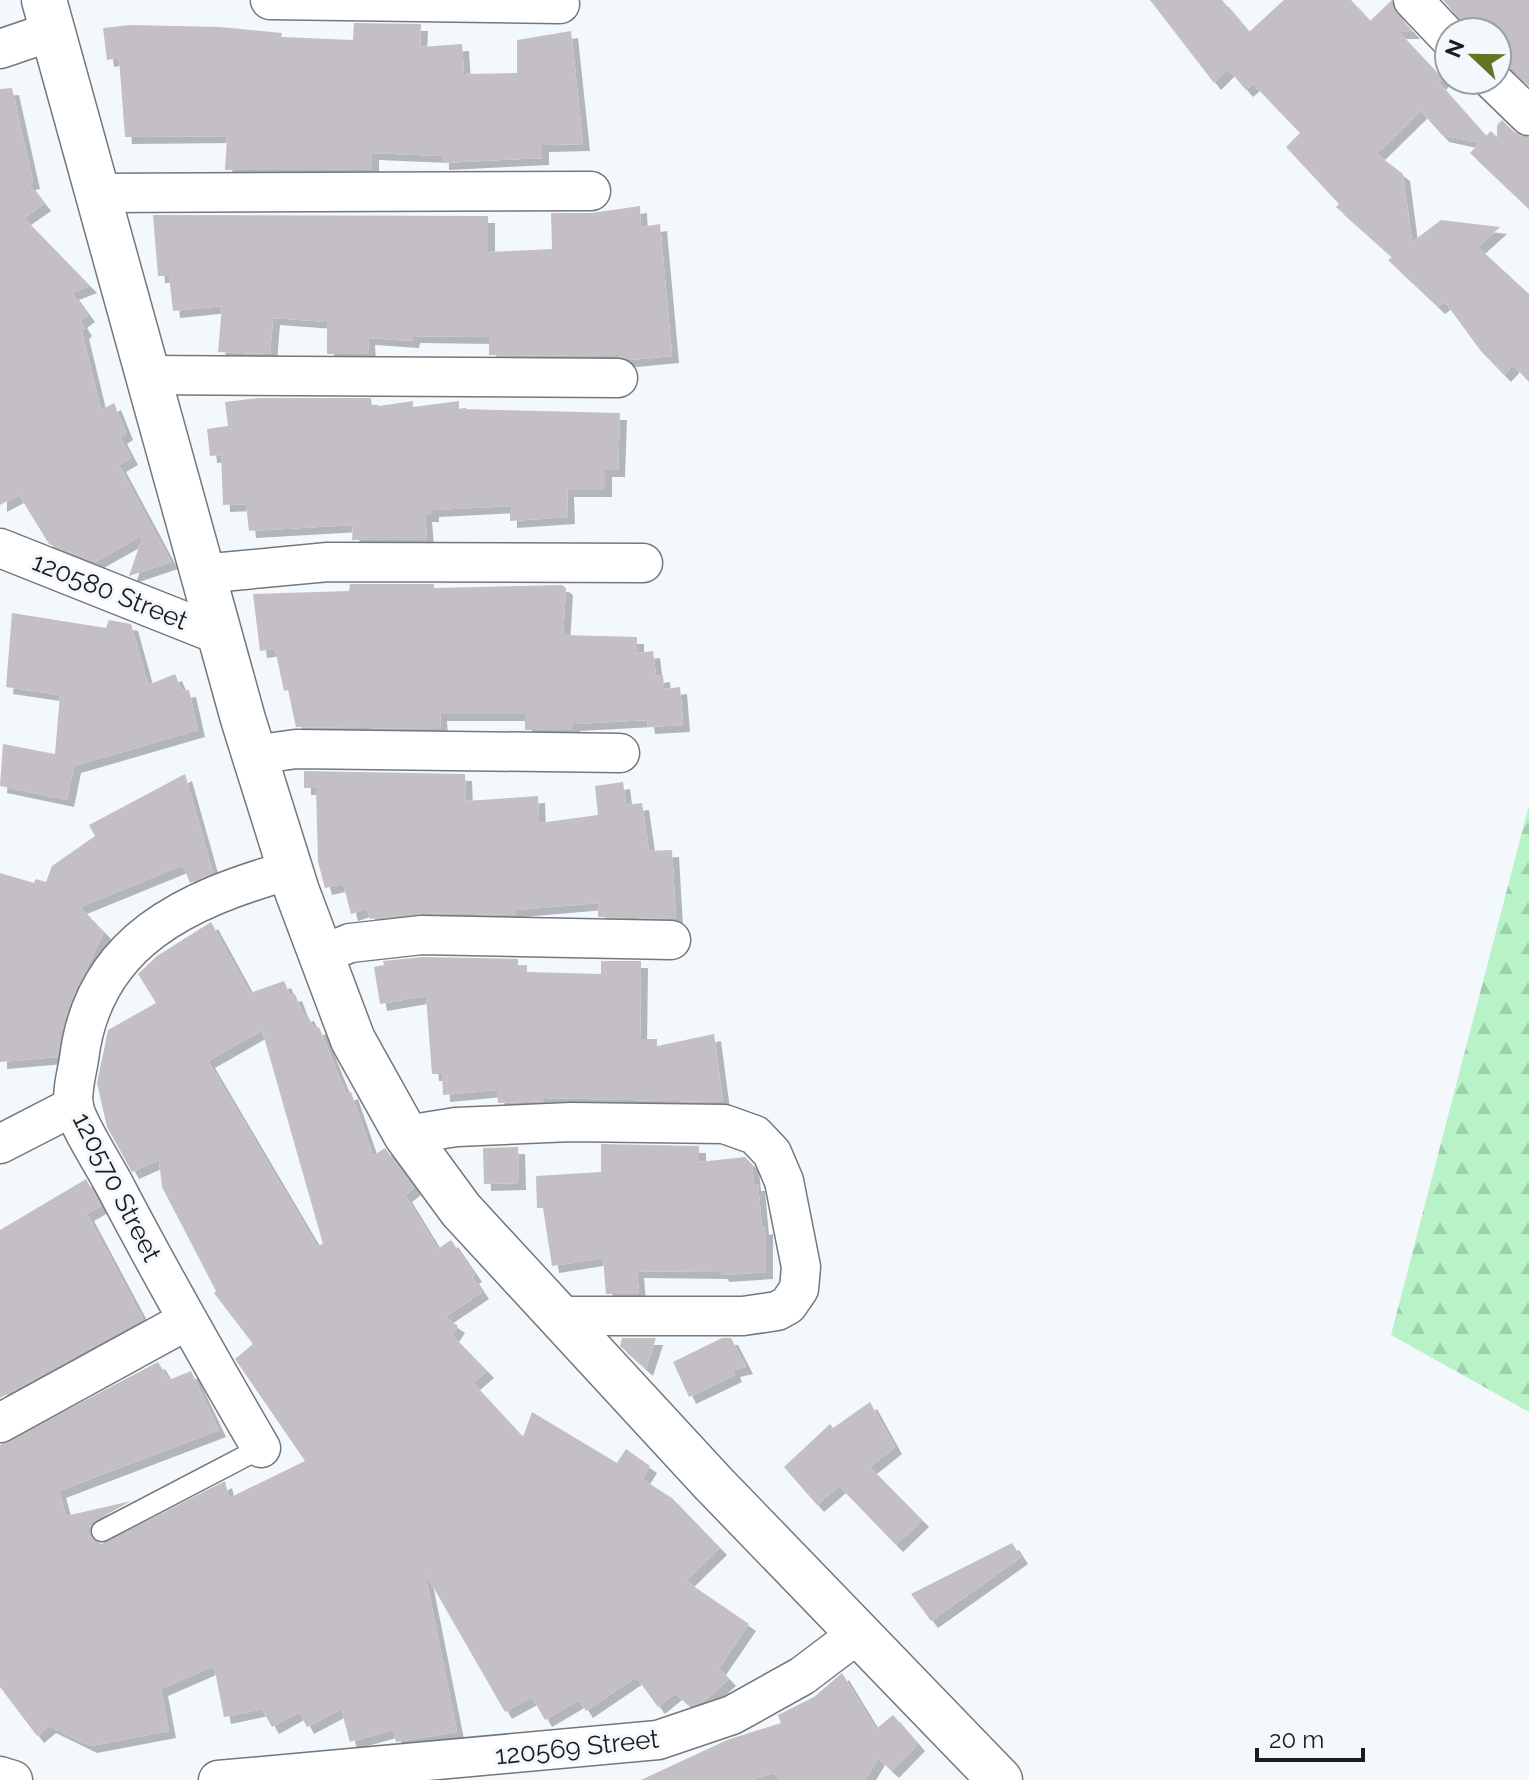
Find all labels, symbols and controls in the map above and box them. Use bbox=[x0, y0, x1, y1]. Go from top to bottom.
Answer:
north arrow bbox=[1433, 16, 1513, 96]
text: N bbox=[1439, 36, 1470, 61]
street label: 120580 Street bbox=[28, 546, 192, 636]
street label: 120570 Street bbox=[67, 1108, 168, 1267]
scale bar bbox=[1257, 1712, 1363, 1762]
street label: 120569 Street bbox=[494, 1723, 661, 1771]
text: 20 m bbox=[1269, 1725, 1324, 1754]

